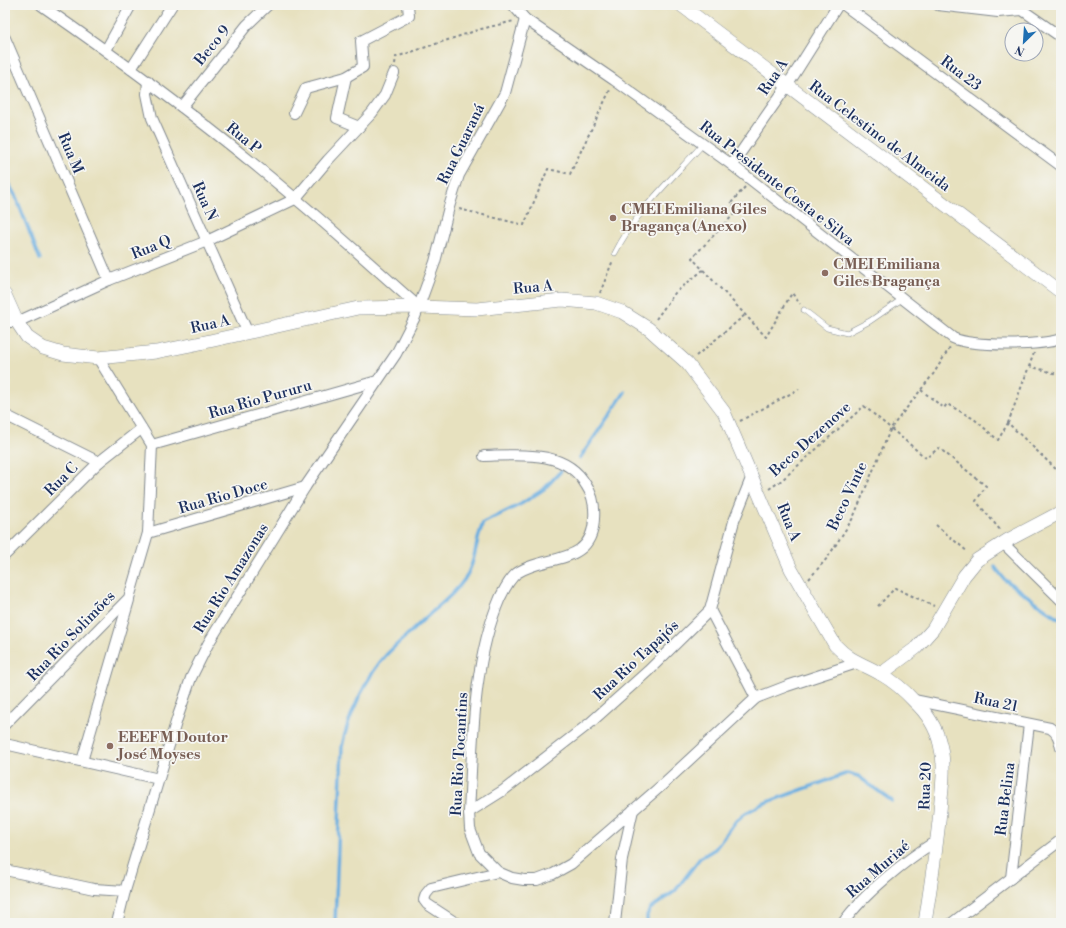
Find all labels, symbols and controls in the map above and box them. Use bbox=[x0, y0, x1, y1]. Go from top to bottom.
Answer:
street label: Beco 9 bbox=[190, 21, 234, 70]
north arrow bbox=[1004, 22, 1044, 62]
text: N bbox=[1013, 42, 1027, 58]
street label: Rua 23 bbox=[936, 52, 985, 95]
street label: Rua A bbox=[754, 55, 793, 99]
street label: Rua Celestino de Almeida bbox=[805, 77, 955, 196]
street label: Rua Guaraná bbox=[434, 100, 489, 188]
street label: Rua Presidente Costa e Silva bbox=[695, 117, 858, 250]
street label: Rua P bbox=[222, 118, 265, 158]
street label: Rua M bbox=[53, 130, 88, 177]
street label: Rua N bbox=[188, 179, 222, 224]
place label: CMEI Emiliana Giles Bragança (Anexo) bbox=[621, 200, 767, 236]
marker: CMEI Emiliana Giles Bragança (Anexo) bbox=[608, 213, 618, 223]
street label: Rua Q bbox=[128, 231, 174, 264]
place label: CMEI Emiliana Giles Bragança bbox=[833, 255, 941, 291]
marker: CMEI Emiliana Giles Bragança bbox=[820, 268, 830, 278]
street label: Rua A bbox=[512, 276, 554, 299]
street label: Rua A bbox=[189, 311, 232, 338]
street label: Rua Rio Pururu bbox=[206, 376, 314, 423]
street label: Beco Dezenove bbox=[765, 398, 855, 482]
street label: Rua C bbox=[41, 459, 82, 500]
street label: Beco Vinte bbox=[823, 459, 872, 535]
street label: Rua Rio Doce bbox=[176, 475, 270, 518]
street label: Rua A bbox=[772, 500, 805, 545]
street label: Rua Rio Amazonas bbox=[190, 520, 273, 637]
street label: Rua Rio Solimões bbox=[23, 587, 119, 686]
street label: Rua Rio Tapajós bbox=[590, 616, 683, 705]
street label: Rua 21 bbox=[972, 689, 1020, 717]
street label: Rua Rio Tocantins bbox=[447, 692, 472, 816]
place label: EEEFM Doutor José Moyses bbox=[116, 728, 228, 764]
marker: EEEFM Doutor José Moyses bbox=[105, 741, 115, 751]
street label: Rua Belina bbox=[992, 761, 1019, 837]
street label: Rua 20 bbox=[915, 762, 936, 810]
street label: Rua Muriaé bbox=[843, 837, 914, 902]

